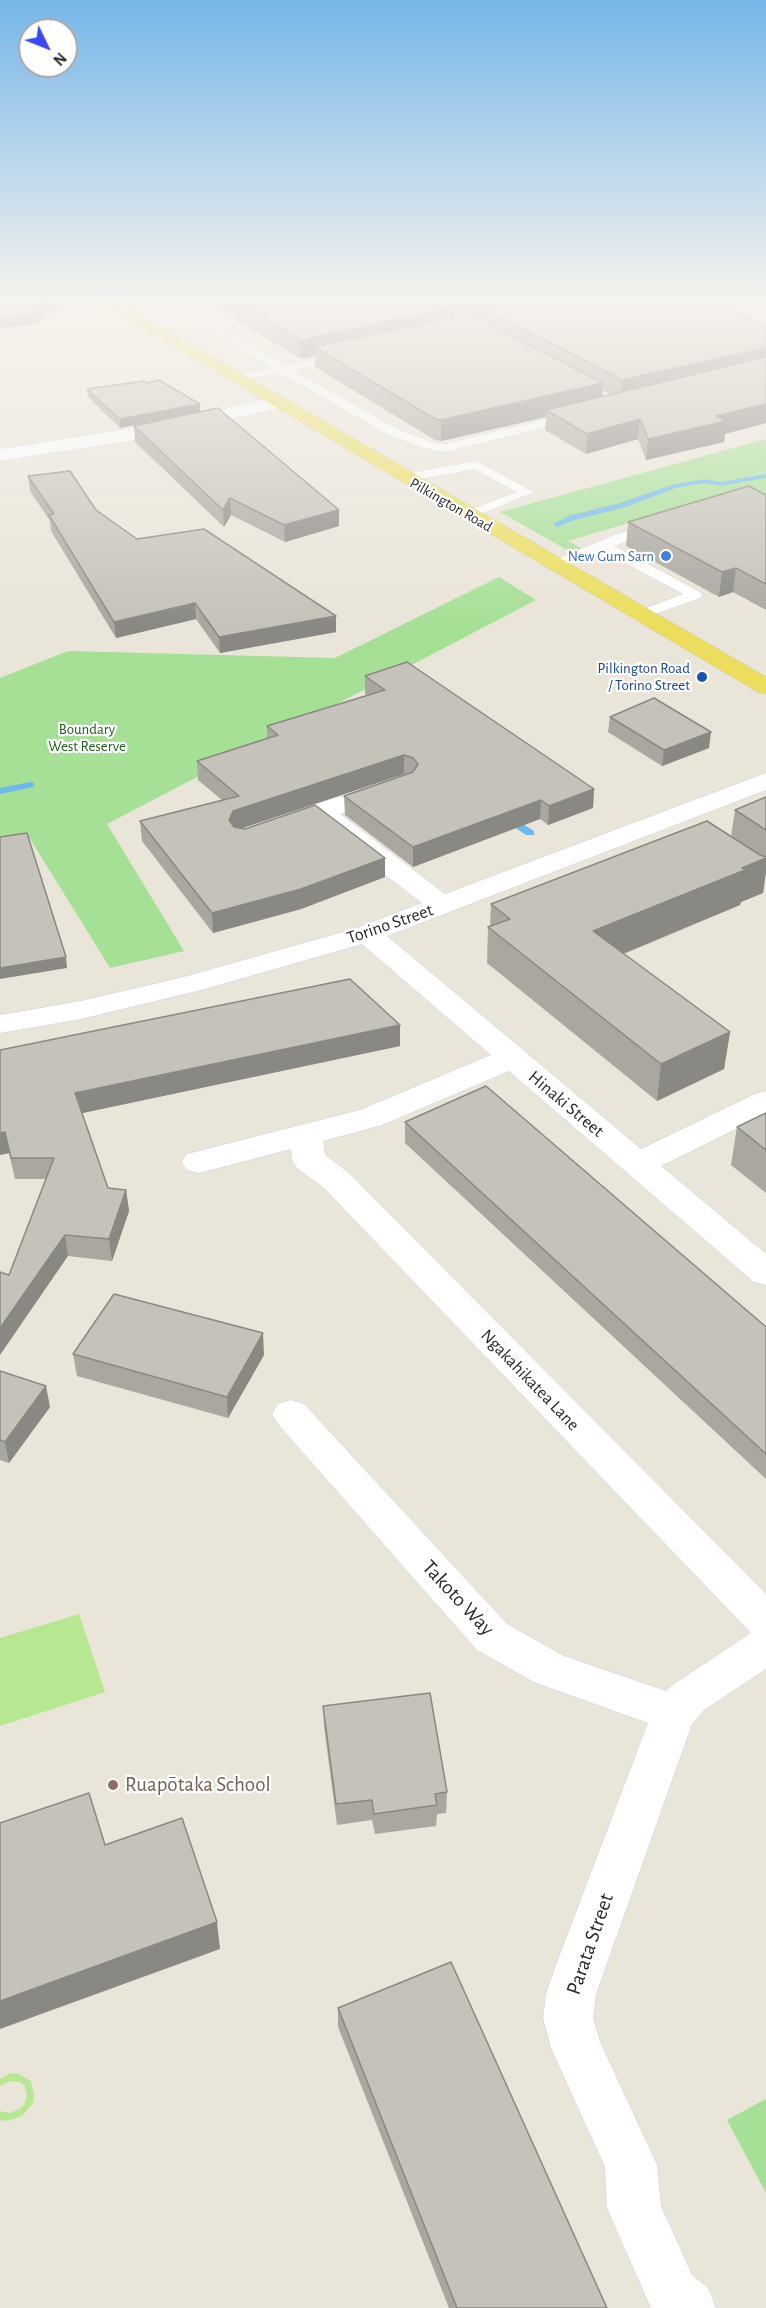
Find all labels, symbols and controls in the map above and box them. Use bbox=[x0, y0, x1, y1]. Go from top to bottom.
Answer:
north arrow bbox=[18, 18, 78, 78]
text: N bbox=[50, 49, 69, 68]
street label: Pilkington Road bbox=[406, 474, 496, 536]
place label: New Gum Sarn bbox=[568, 547, 654, 565]
marker: New Gum Sarn bbox=[659, 549, 673, 563]
place label: Pilkington Road / Torino Street bbox=[598, 659, 690, 694]
marker: Pilkington Road / Torino Street bbox=[695, 670, 709, 684]
park label: Boundary West Reserve bbox=[48, 720, 126, 755]
street label: Torino Street bbox=[344, 899, 436, 949]
street label: Hinaki Street bbox=[524, 1066, 608, 1142]
street label: Ngakahikatea Lane bbox=[476, 1325, 584, 1435]
street label: Takoto Way bbox=[417, 1555, 499, 1641]
place label: Ruapōtaka School bbox=[125, 1772, 271, 1798]
marker: Ruapōtaka School bbox=[106, 1778, 120, 1792]
street label: Parata Street bbox=[561, 1890, 619, 1998]

